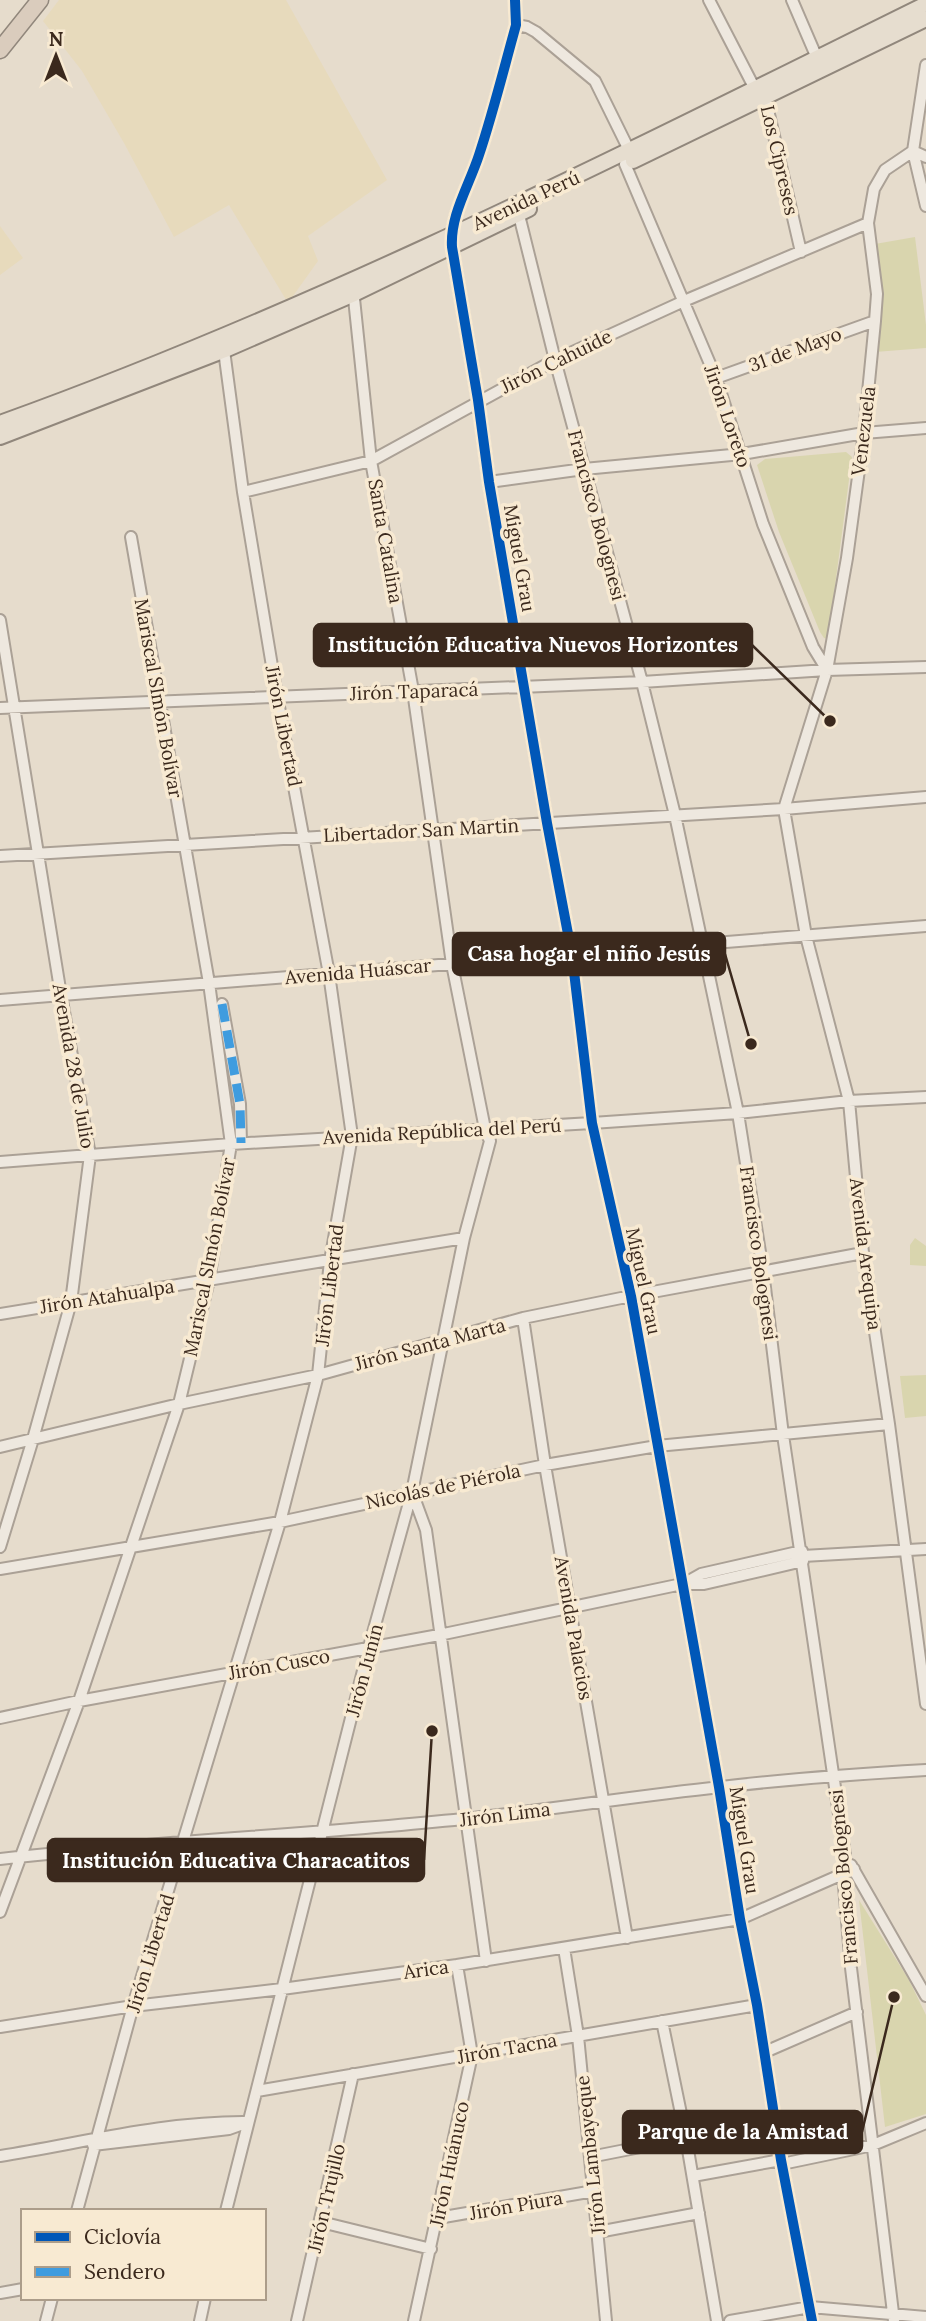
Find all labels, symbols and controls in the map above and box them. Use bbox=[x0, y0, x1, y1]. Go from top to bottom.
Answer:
north arrow bbox=[21, 21, 91, 91]
text: N bbox=[49, 27, 64, 51]
street label: Los Cipreses bbox=[756, 103, 804, 218]
street label: Avenida Perú bbox=[468, 165, 583, 236]
street label: 31 de Mayo bbox=[745, 321, 845, 377]
street label: Jirón Cahuide bbox=[495, 324, 616, 399]
street label: Jirón Loreto bbox=[699, 361, 757, 470]
street label: Venezuela bbox=[845, 385, 880, 478]
street label: Francisco Bolognesi bbox=[563, 427, 631, 603]
street label: Santa Catalina bbox=[363, 477, 409, 605]
street label: Miguel Grau bbox=[499, 502, 541, 614]
street label: Mariscal SImón Bolívar bbox=[130, 596, 189, 800]
callout: Institución Educativa Nuevos Horizontes bbox=[314, 624, 752, 666]
text: Institución Educativa Nuevos Horizontes bbox=[328, 631, 738, 658]
street label: Jirón Libertad bbox=[260, 662, 307, 789]
street label: Jirón Taparacá bbox=[348, 677, 479, 705]
street label: Libertador San Martin bbox=[323, 813, 519, 847]
callout: Casa hogar el niño Jesús bbox=[453, 933, 725, 975]
text: Casa hogar el niño Jesús bbox=[467, 940, 711, 967]
street label: Avenida Huáscar bbox=[283, 953, 433, 989]
street label: Avenida 28 de Julio bbox=[48, 981, 100, 1150]
street label: Avenida República del Perú bbox=[321, 1113, 562, 1149]
street label: Mariscal SImón Bolívar bbox=[178, 1155, 240, 1359]
street label: Francisco Bolognesi bbox=[735, 1164, 783, 1342]
street label: Avenida Arequipa bbox=[845, 1175, 887, 1332]
street label: Jirón Libertad bbox=[309, 1223, 348, 1348]
street label: Miguel Grau bbox=[621, 1225, 667, 1337]
street label: Jirón Atahualpa bbox=[37, 1273, 176, 1319]
street label: Jirón Santa Marta bbox=[351, 1312, 508, 1376]
street label: Nicolás de Piérola bbox=[363, 1458, 523, 1514]
street label: Avenida Palacios bbox=[549, 1553, 599, 1702]
street label: Jirón Junín bbox=[340, 1621, 388, 1720]
street label: Jirón Cusco bbox=[225, 1643, 332, 1685]
street label: Miguel Grau bbox=[725, 1784, 765, 1896]
street label: Francisco Bolognesi bbox=[823, 1788, 863, 1966]
street label: Jirón Lima bbox=[457, 1797, 552, 1832]
callout: Institución Educativa Characatitos bbox=[48, 1839, 424, 1881]
text: Institución Educativa Characatitos bbox=[62, 1847, 410, 1874]
street label: Jirón Libertad bbox=[120, 1891, 179, 2016]
street label: Arica bbox=[401, 1954, 450, 1984]
street label: Jirón Tacna bbox=[454, 2027, 559, 2069]
street label: Jirón Lambayeque bbox=[570, 2074, 610, 2237]
street label: Jirón Huánuco bbox=[424, 2099, 474, 2230]
callout: Parque de la Amistad bbox=[623, 2111, 862, 2153]
text: Parque de la Amistad bbox=[638, 2118, 848, 2145]
street label: Jirón Trujillo bbox=[302, 2141, 350, 2256]
street label: Jirón Piura bbox=[467, 2185, 565, 2225]
legend bbox=[21, 2209, 266, 2300]
text: Ciclovía bbox=[84, 2223, 161, 2250]
text: Sendero bbox=[84, 2258, 165, 2285]

